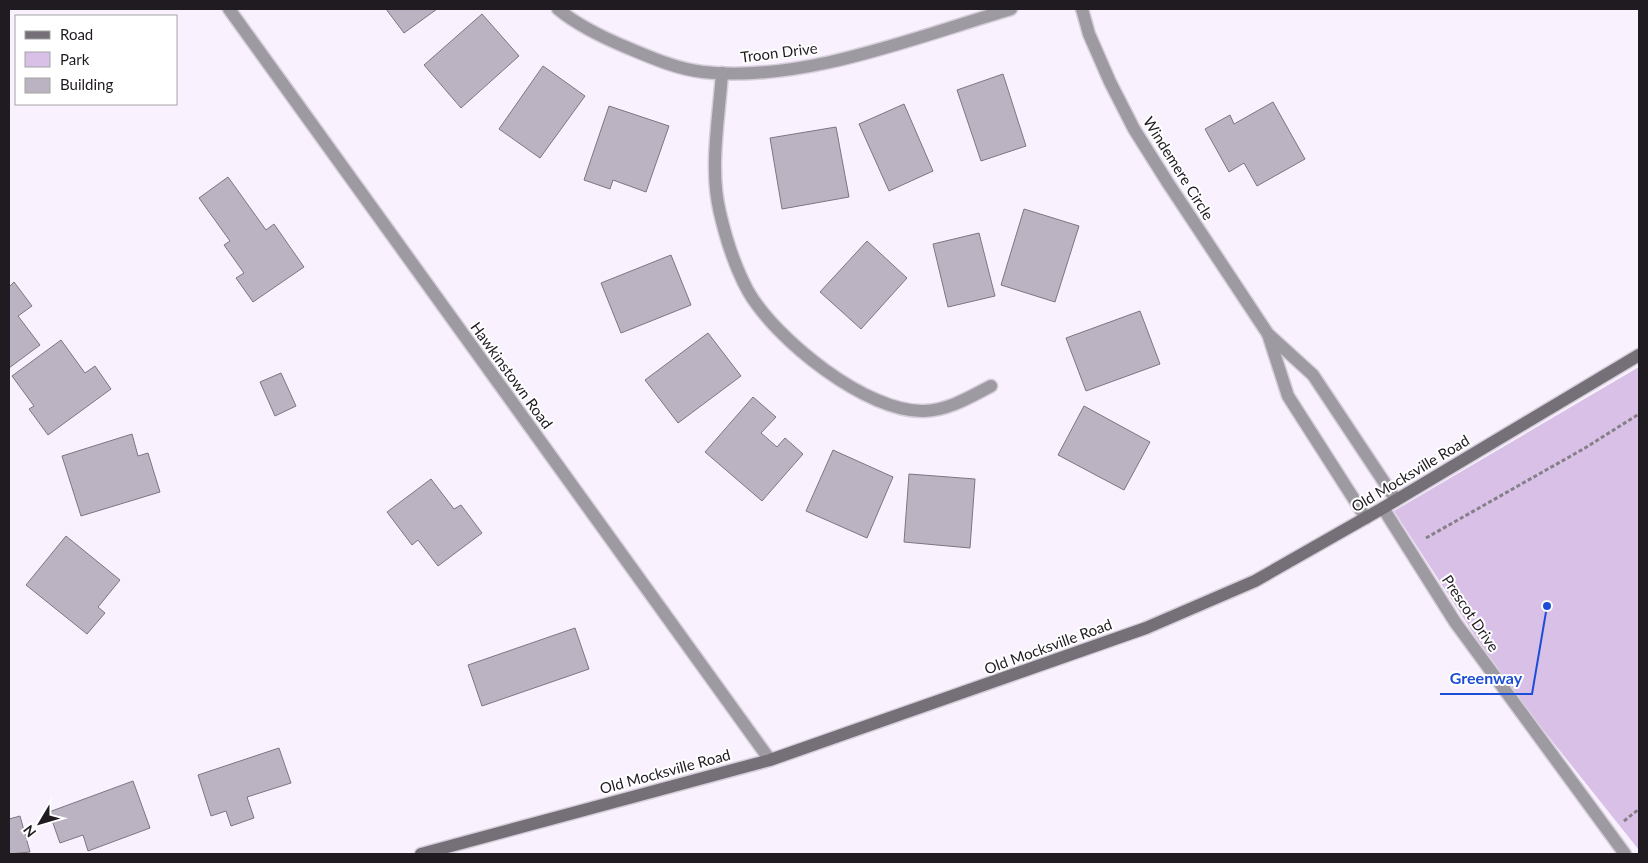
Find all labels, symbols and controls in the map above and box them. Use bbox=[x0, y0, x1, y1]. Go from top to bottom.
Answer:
legend bbox=[15, 15, 178, 105]
text: Road bbox=[60, 25, 93, 43]
street label: Troon Drive bbox=[740, 38, 819, 66]
text: Park bbox=[60, 50, 90, 68]
text: Building bbox=[60, 75, 113, 93]
street label: Windemere Circle bbox=[1140, 113, 1218, 223]
street label: Hawkinstown Road bbox=[467, 318, 557, 432]
street label: Old Mocksville Road bbox=[1348, 431, 1472, 515]
street label: Prescot Drive bbox=[1439, 571, 1503, 655]
street label: Old Mocksville Road bbox=[982, 615, 1114, 677]
callout: Greenway bbox=[1440, 663, 1532, 694]
text: Greenway bbox=[1450, 668, 1523, 687]
street label: Old Mocksville Road bbox=[598, 745, 732, 797]
north arrow bbox=[15, 798, 65, 848]
text: N bbox=[19, 822, 39, 841]

